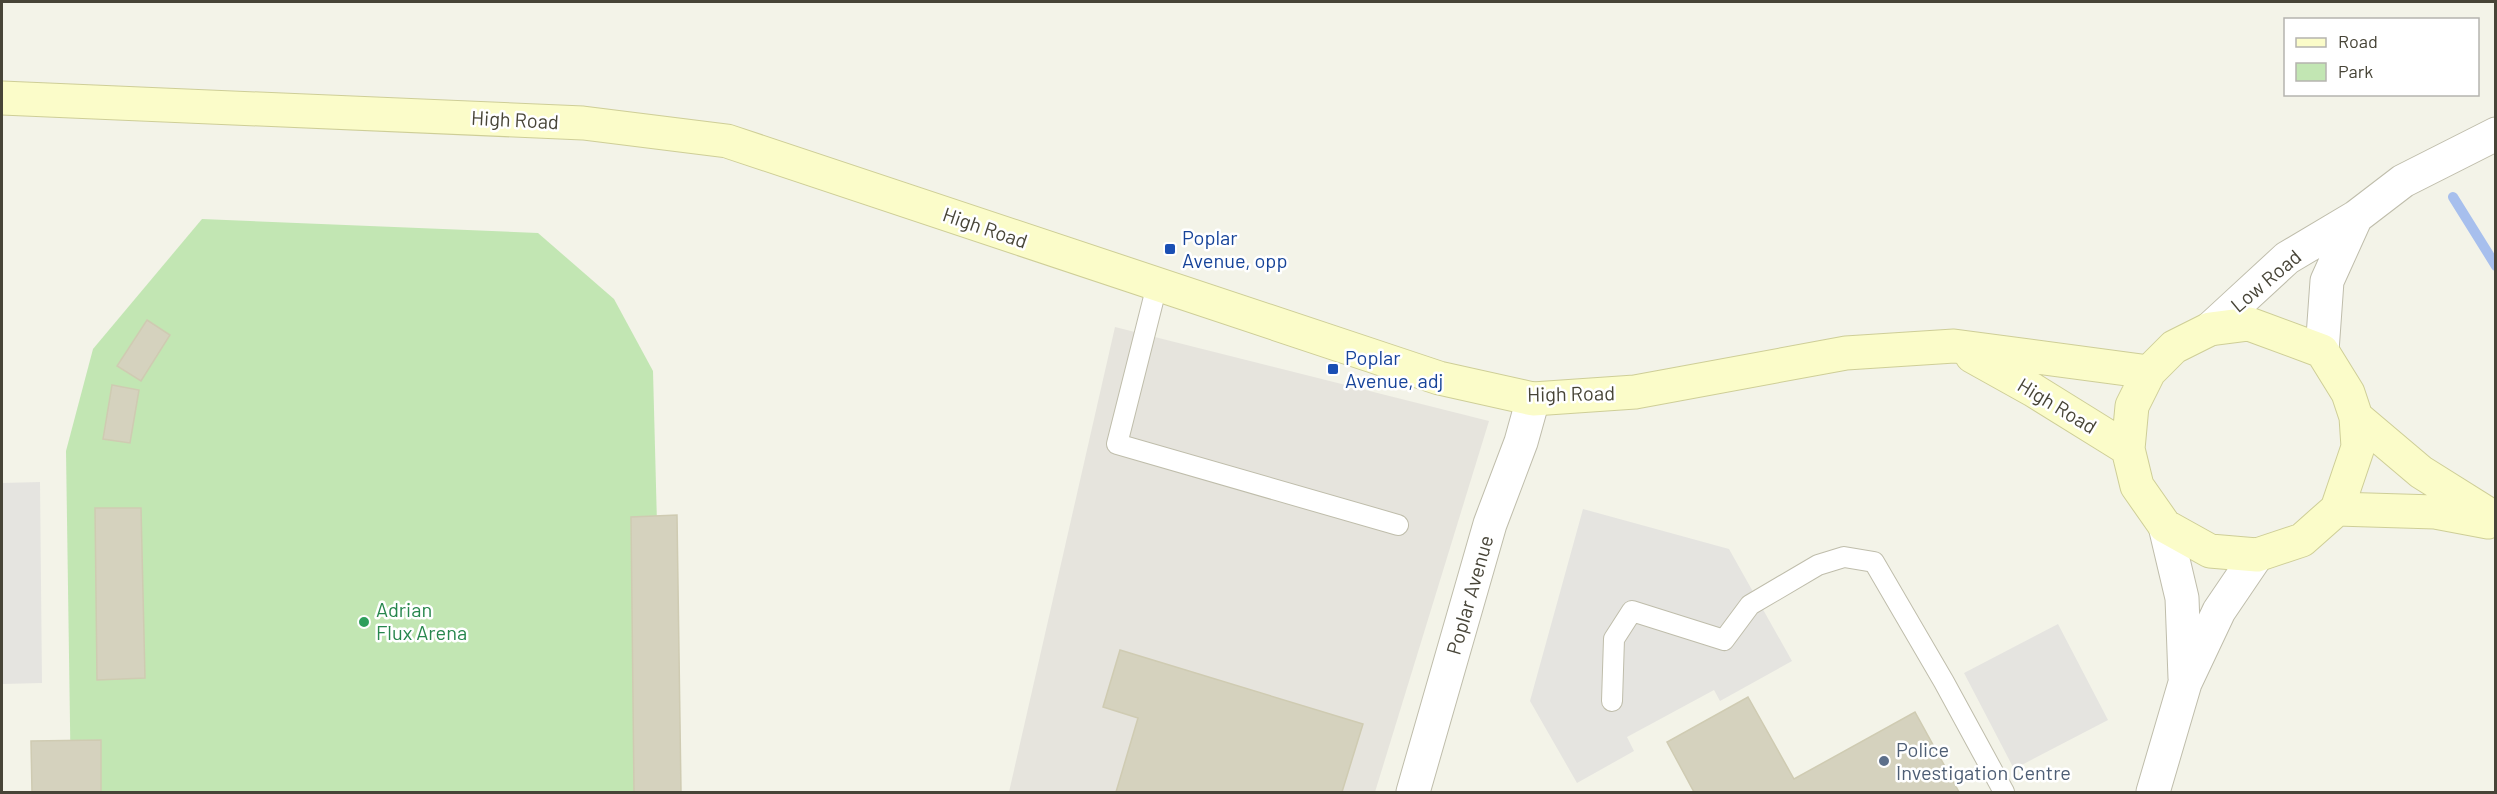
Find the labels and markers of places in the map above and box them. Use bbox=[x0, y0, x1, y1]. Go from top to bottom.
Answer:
place label: Poplar Avenue, opp bbox=[1182, 225, 1287, 272]
marker: Poplar Avenue, opp bbox=[1163, 242, 1177, 256]
place label: Poplar Avenue, adj bbox=[1345, 345, 1443, 392]
marker: Poplar Avenue, adj bbox=[1326, 362, 1340, 376]
place label: Adrian Flux Arena bbox=[376, 597, 467, 644]
marker: Adrian Flux Arena bbox=[357, 615, 371, 629]
place label: Police Investigation Centre bbox=[1896, 737, 2071, 784]
marker: Police Investigation Centre bbox=[1877, 754, 1891, 768]

